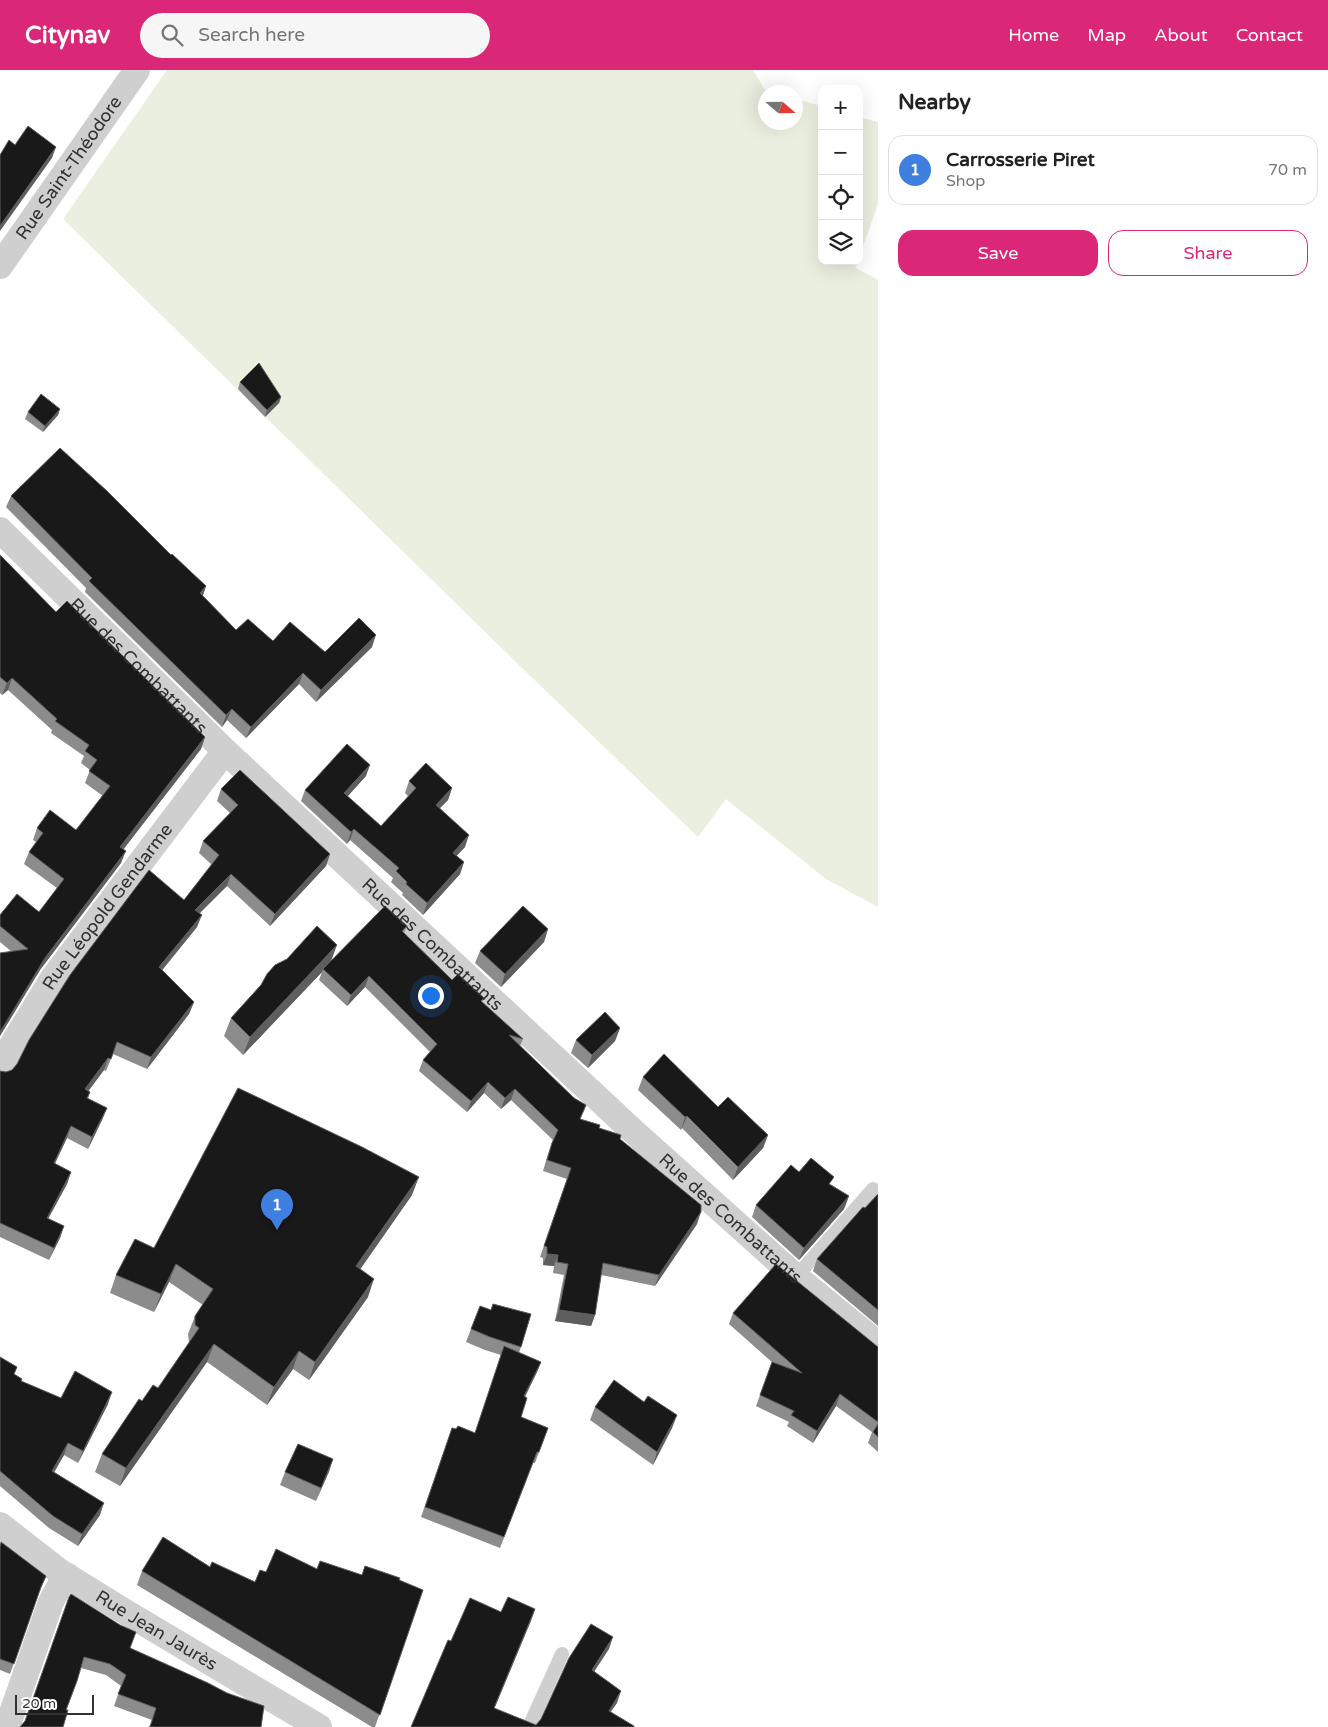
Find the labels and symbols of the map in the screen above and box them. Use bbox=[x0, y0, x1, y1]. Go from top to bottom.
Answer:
north arrow bbox=[758, 85, 803, 130]
street label: Rue Saint-Théodore bbox=[11, 92, 127, 244]
street label: Rue des Combattants bbox=[65, 593, 212, 739]
street label: Rue Léopold Gendarme bbox=[37, 819, 177, 994]
street label: Rue des Combattants bbox=[357, 873, 508, 1015]
your location bbox=[418, 983, 444, 1009]
street label: Rue des Combattants bbox=[654, 1149, 807, 1288]
pin: 1 bbox=[261, 1189, 293, 1230]
street label: Rue Jean Jaurès bbox=[92, 1585, 221, 1675]
scale bar bbox=[15, 1692, 94, 1715]

